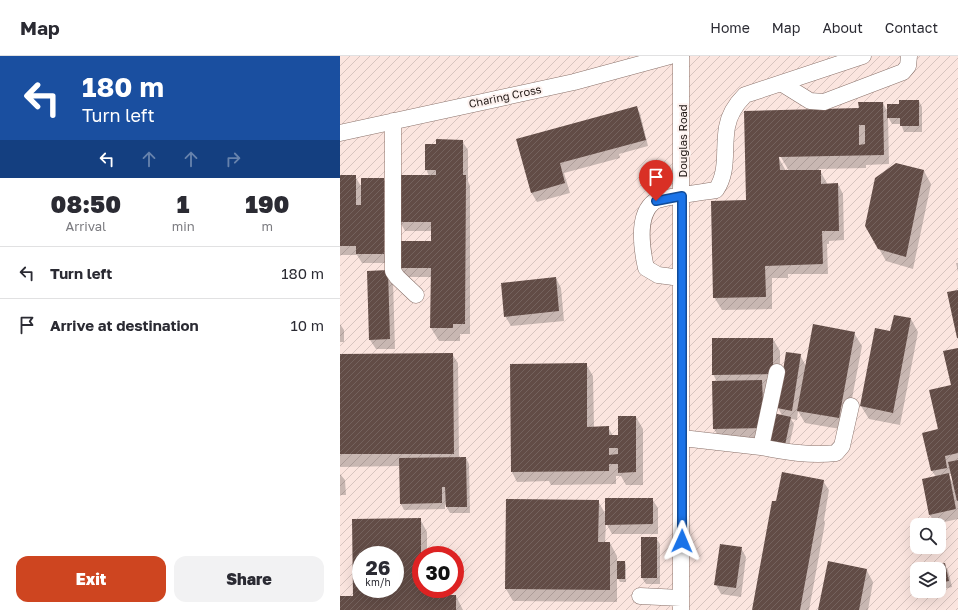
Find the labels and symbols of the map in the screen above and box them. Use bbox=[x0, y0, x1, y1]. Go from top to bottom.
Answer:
street label: Charing Cross bbox=[468, 82, 543, 110]
street label: Douglas Road bbox=[676, 105, 689, 178]
pin bbox=[639, 160, 673, 201]
position arrow bbox=[661, 520, 703, 562]
speed limit sign: 30 bbox=[412, 546, 464, 598]

